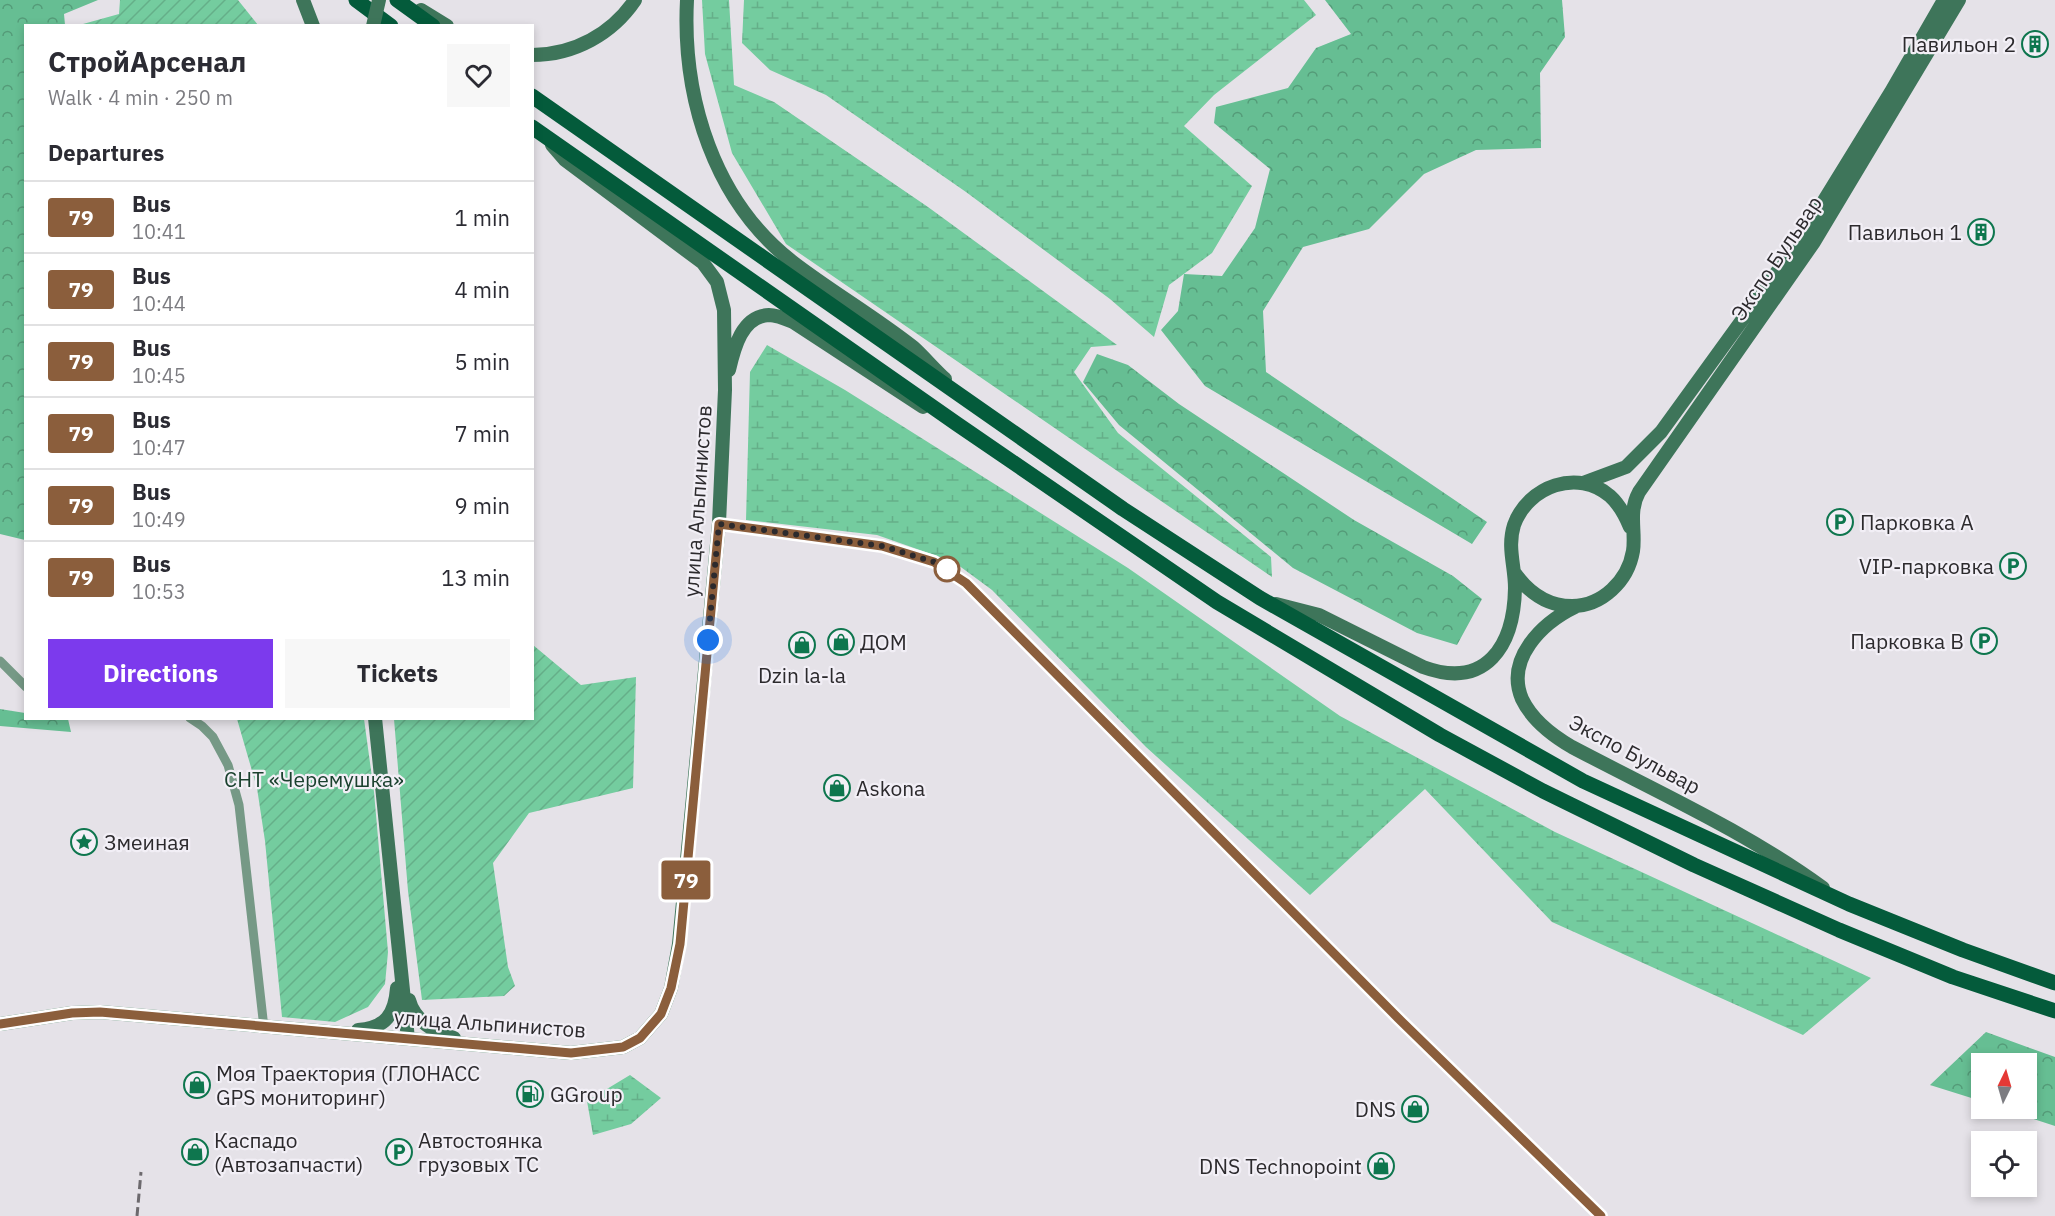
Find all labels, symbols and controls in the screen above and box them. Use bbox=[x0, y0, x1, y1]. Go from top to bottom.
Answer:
building icon: Павильон 2 bbox=[2020, 29, 2050, 59]
place label: Павильон 2 bbox=[1902, 30, 2016, 58]
text: СтройАрсенал bbox=[48, 43, 246, 80]
button: heart bbox=[447, 44, 510, 107]
text: Walk · 4 min · 250 m bbox=[48, 84, 233, 111]
text: Departures bbox=[48, 138, 164, 167]
text: Bus bbox=[132, 189, 171, 218]
street label: Экспо Бульвар bbox=[1724, 190, 1828, 326]
text: 79 bbox=[68, 203, 94, 231]
text: 1 min bbox=[454, 203, 510, 232]
building icon: Павильон 1 bbox=[1966, 217, 1996, 247]
text: 10:41 bbox=[132, 218, 186, 245]
place label: Павильон 1 bbox=[1848, 218, 1962, 246]
text: Bus bbox=[132, 261, 171, 290]
text: 79 bbox=[68, 275, 94, 303]
text: 4 min bbox=[454, 275, 510, 304]
text: 10:44 bbox=[132, 290, 186, 317]
text: Bus bbox=[132, 333, 171, 362]
text: 79 bbox=[68, 347, 94, 375]
text: 5 min bbox=[454, 347, 510, 376]
text: 10:45 bbox=[132, 362, 186, 389]
street label: улица Альпинистов bbox=[676, 404, 718, 598]
text: Bus bbox=[132, 405, 171, 434]
text: 79 bbox=[68, 419, 94, 447]
text: 7 min bbox=[454, 419, 510, 448]
text: 10:47 bbox=[132, 434, 186, 461]
text: Bus bbox=[132, 477, 171, 506]
text: 79 bbox=[68, 491, 94, 519]
text: 9 min bbox=[454, 491, 510, 520]
text: 10:49 bbox=[132, 506, 186, 533]
parking icon: Парковка A bbox=[1825, 507, 1855, 537]
place label: Парковка A bbox=[1860, 508, 1974, 536]
text: Bus bbox=[132, 549, 171, 578]
parking icon: VIP-парковка bbox=[1998, 551, 2028, 581]
place label: VIP-парковка bbox=[1859, 552, 1994, 580]
unlabelled marker bbox=[934, 556, 960, 582]
text: 79 bbox=[68, 563, 94, 591]
text: 13 min bbox=[441, 563, 510, 592]
text: 10:53 bbox=[132, 578, 186, 605]
your location bbox=[693, 625, 723, 655]
parking icon: Парковка B bbox=[1969, 626, 1999, 656]
shop icon: ДОМ bbox=[826, 627, 856, 657]
place label: Парковка B bbox=[1850, 627, 1964, 655]
place label: ДОМ bbox=[860, 628, 907, 656]
shop icon: Dzin la-la bbox=[787, 630, 817, 660]
button: Directions bbox=[48, 639, 273, 708]
button: Tickets bbox=[285, 639, 510, 708]
place label: Dzin la-la bbox=[758, 661, 846, 689]
street label: Экспо Бульвар bbox=[1564, 708, 1706, 800]
park label: СНТ «Черемушка» bbox=[224, 765, 404, 793]
shop icon: Askona bbox=[822, 773, 852, 803]
place label: Askona bbox=[856, 774, 925, 802]
place icon: Змеиная bbox=[69, 827, 99, 857]
place label: Змеиная bbox=[104, 828, 190, 856]
line badge: 79 bbox=[659, 860, 713, 900]
text: 79 bbox=[673, 866, 699, 894]
street label: улица Альпинистов bbox=[393, 1002, 587, 1044]
north arrow bbox=[1971, 1053, 2037, 1119]
map controls bbox=[1971, 1053, 2037, 1197]
place label: Моя Траектория (ГЛОНАСС GPS мониторинг) bbox=[216, 1059, 480, 1111]
shop icon: Моя Траектория (ГЛОНАСС GPS мониторинг) bbox=[182, 1070, 212, 1100]
fuel station icon: GGroup bbox=[515, 1079, 545, 1109]
place label: GGroup bbox=[550, 1080, 623, 1108]
shop icon: DNS bbox=[1400, 1094, 1430, 1124]
place label: DNS bbox=[1355, 1095, 1396, 1123]
place label: Каспадо (Автозапчасти) bbox=[214, 1126, 363, 1178]
place label: Автостоянка грузовых ТС bbox=[418, 1126, 543, 1178]
button: locate bbox=[1971, 1131, 2037, 1197]
shop icon: Каспадо (Автозапчасти) bbox=[180, 1137, 210, 1167]
parking icon: Автостоянка грузовых ТС bbox=[384, 1137, 414, 1167]
shop icon: DNS Technopoint bbox=[1366, 1151, 1396, 1181]
place label: DNS Technopoint bbox=[1199, 1152, 1362, 1180]

